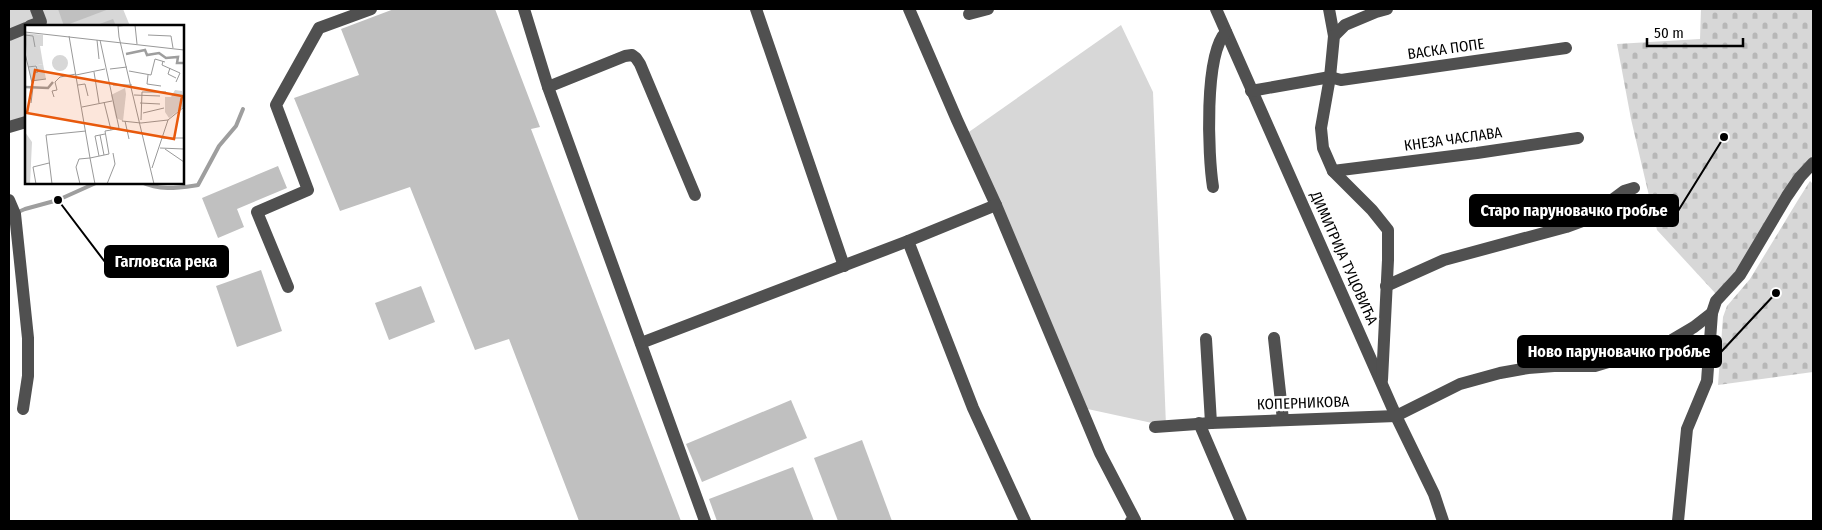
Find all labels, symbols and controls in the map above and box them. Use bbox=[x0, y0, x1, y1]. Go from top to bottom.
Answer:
scale bar bbox=[1647, 15, 1743, 47]
text: 50 m bbox=[1654, 24, 1684, 42]
inset map bbox=[25, 25, 184, 184]
street label: ВАСКА ПОПЕ bbox=[1406, 35, 1486, 63]
street label: КНЕЗА ЧАСЛАВА bbox=[1403, 123, 1503, 155]
street label: ДИМИТРИЈА ТУЦОВИЋА bbox=[1306, 188, 1382, 328]
callout: Старо паруновачко гробље bbox=[1470, 195, 1678, 226]
text: Старо паруновачко гробље bbox=[1480, 201, 1668, 220]
callout: Гагловска река bbox=[105, 246, 228, 277]
text: Гагловска река bbox=[115, 252, 217, 271]
callout: Ново паруновачко гробље bbox=[1518, 336, 1721, 367]
text: Ново паруновачко гробље bbox=[1528, 342, 1710, 361]
street label: КОПЕРНИКОВА bbox=[1256, 392, 1350, 414]

